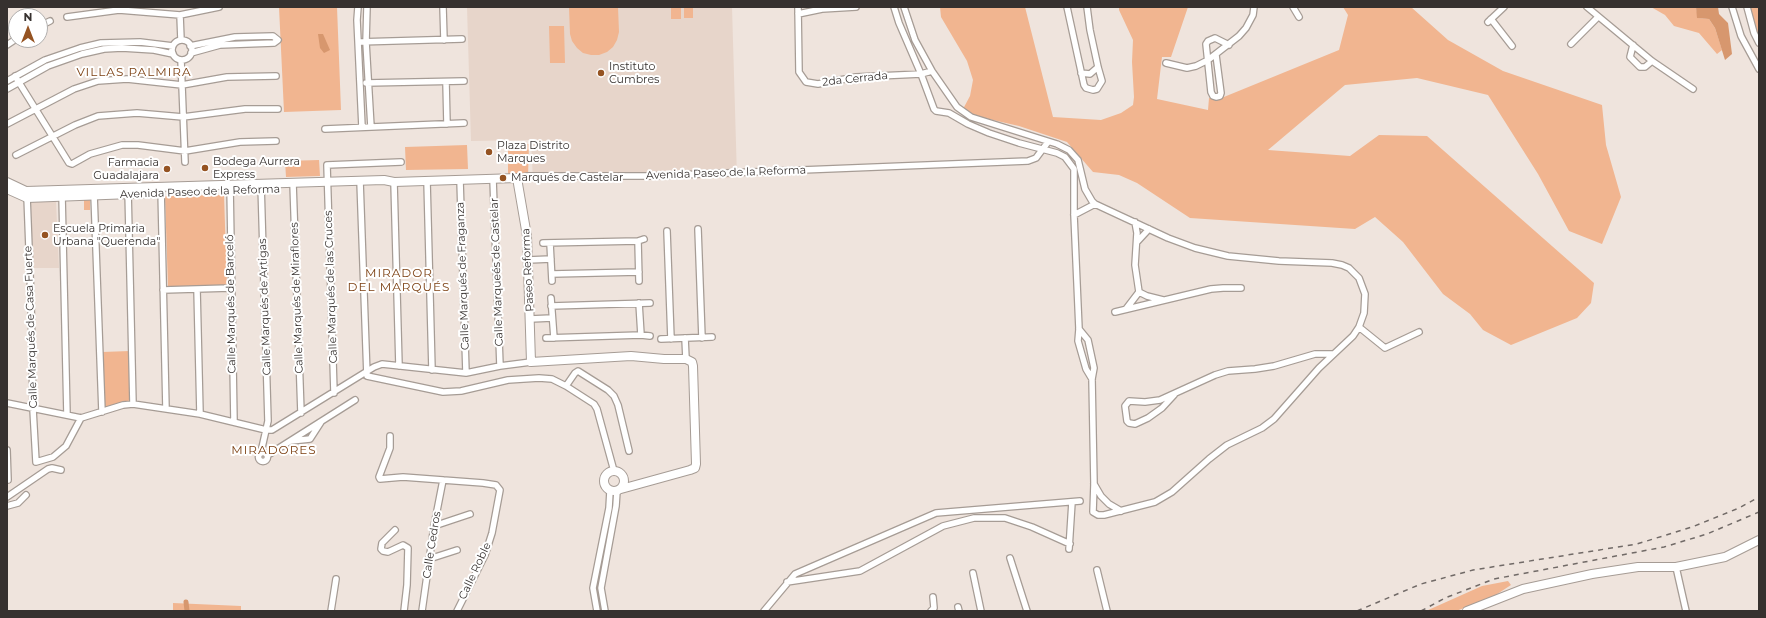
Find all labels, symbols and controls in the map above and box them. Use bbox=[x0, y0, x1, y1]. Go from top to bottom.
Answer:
north arrow bbox=[8, 8, 48, 48]
text: N bbox=[24, 10, 32, 24]
place label: Instituto Cumbres bbox=[609, 60, 659, 86]
district label: VILLAS PALMIRA bbox=[76, 65, 192, 79]
marker: Instituto Cumbres bbox=[596, 68, 606, 78]
street label: 2da Cerrada bbox=[822, 69, 888, 89]
place label: Plaza Distrito Marques bbox=[497, 139, 570, 165]
marker: Plaza Distrito Marques bbox=[484, 147, 494, 157]
place label: Bodega Aurrera Express bbox=[213, 155, 300, 181]
place label: Farmacia Guadalajara bbox=[93, 156, 159, 182]
marker: Bodega Aurrera Express bbox=[200, 163, 210, 173]
marker: Farmacia Guadalajara bbox=[162, 164, 172, 174]
street label: Avenida Paseo de la Reforma bbox=[646, 164, 806, 182]
place label: Marqués de Castelar bbox=[511, 171, 623, 185]
marker: Marqués de Castelar bbox=[498, 173, 508, 183]
street label: Avenida Paseo de la Reforma bbox=[120, 183, 280, 201]
street label: Calle Marqueés de Castelar bbox=[488, 198, 506, 346]
street label: Calle Marqués de Fraganza bbox=[454, 202, 472, 350]
street label: Calle Marqués de las Cruces bbox=[322, 210, 340, 364]
place label: Escuela Primaria Urbana "Querenda" bbox=[53, 222, 160, 248]
street label: Calle Marqués de Miraflores bbox=[288, 222, 306, 374]
street label: Paseo Reforma bbox=[519, 228, 537, 312]
marker: Escuela Primaria Urbana "Querenda" bbox=[40, 230, 50, 240]
street label: Calle Marqués de Barceló bbox=[223, 234, 239, 374]
street label: Calle Marqués de Artigas bbox=[256, 238, 274, 376]
street label: Calle Marqués de Casa Fuerte bbox=[22, 245, 40, 409]
district label: MIRADOR DEL MARQUÉS bbox=[348, 266, 450, 294]
district label: MIRADORES bbox=[231, 443, 317, 457]
street label: Calle Cedros bbox=[420, 510, 444, 580]
street label: Calle Roble bbox=[456, 540, 494, 602]

